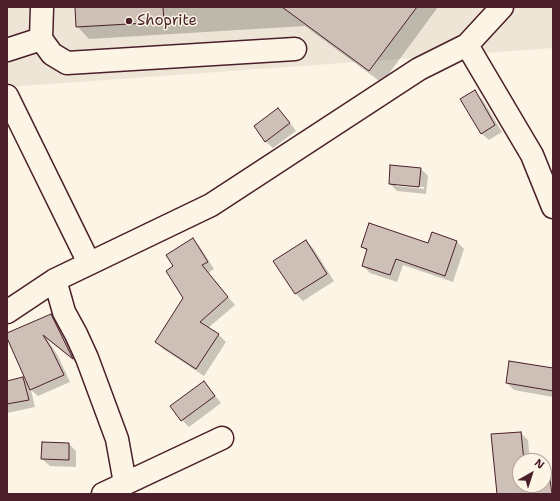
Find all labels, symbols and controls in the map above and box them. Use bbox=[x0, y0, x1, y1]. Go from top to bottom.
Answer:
place label: Shoprite bbox=[137, 12, 197, 30]
marker: Shoprite bbox=[124, 16, 134, 26]
north arrow bbox=[512, 453, 552, 493]
text: N bbox=[531, 455, 547, 473]

